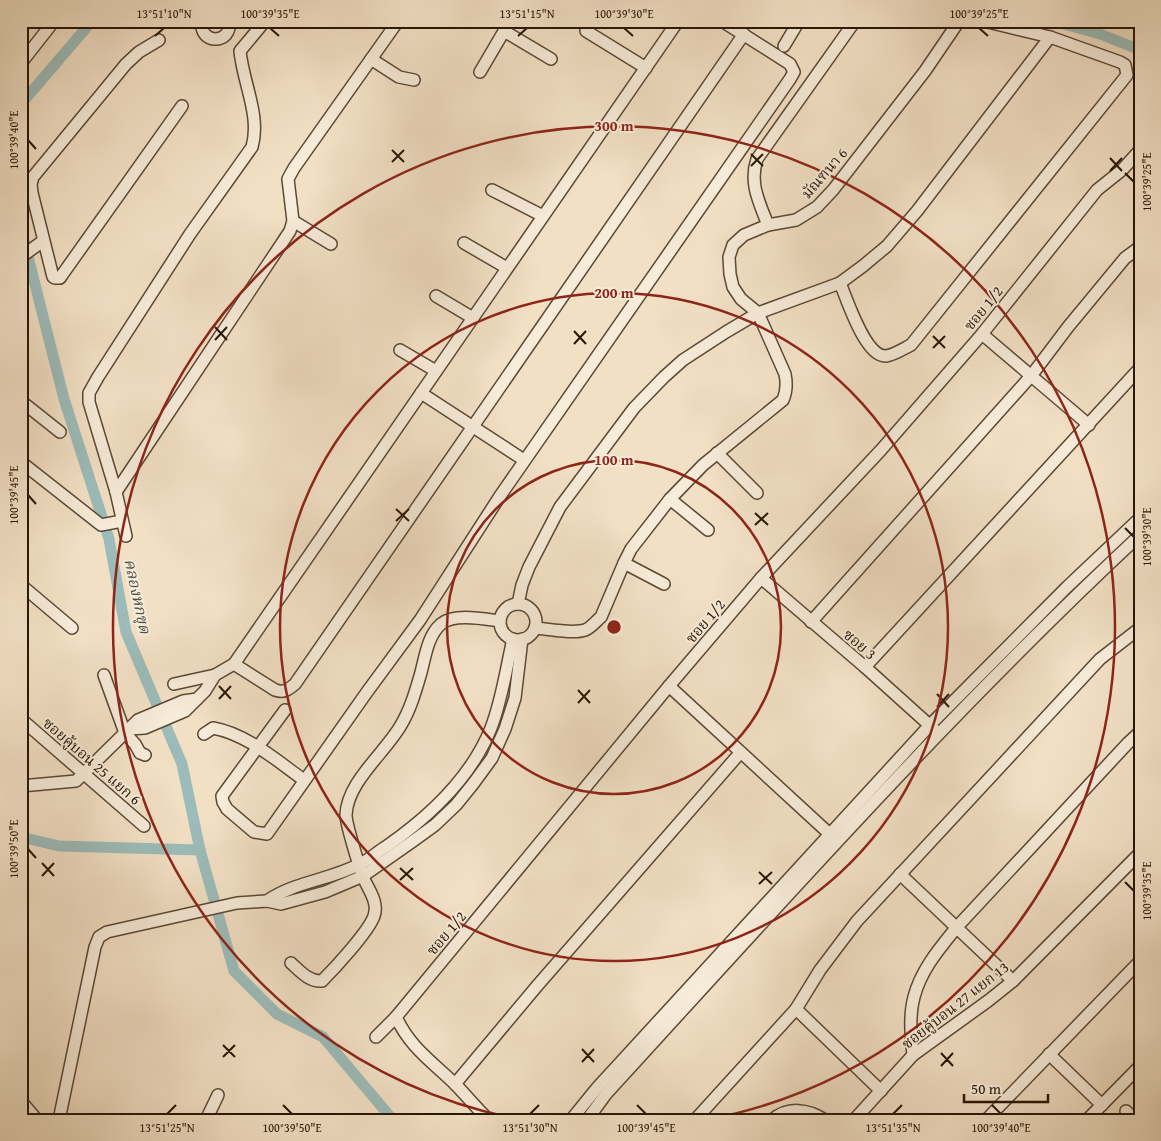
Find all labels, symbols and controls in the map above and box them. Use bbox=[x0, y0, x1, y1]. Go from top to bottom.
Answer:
text: 13°51'10"N bbox=[136, 5, 192, 22]
text: 100°39'35"E bbox=[240, 5, 300, 22]
text: 13°51'15"N bbox=[499, 5, 555, 22]
text: 100°39'30"E bbox=[594, 5, 654, 22]
text: 100°39'25"E bbox=[949, 5, 1009, 22]
text: 100°39'40"E bbox=[5, 110, 22, 170]
text: 300 m bbox=[594, 115, 634, 136]
street label: มัณฑนา 6 bbox=[796, 143, 852, 203]
text: 100°39'25"E bbox=[1138, 152, 1155, 212]
street label: ซอย 1/2 bbox=[959, 281, 1007, 335]
text: 200 m bbox=[594, 282, 634, 303]
text: 100 m bbox=[594, 449, 634, 470]
text: 100°39'45"E bbox=[5, 465, 22, 525]
text: 100°39'30"E bbox=[1138, 507, 1155, 567]
water label: คลองหกขุด bbox=[118, 556, 158, 636]
street label: ซอย 1/2 bbox=[680, 594, 730, 648]
centre of rings bbox=[605, 618, 623, 636]
street label: ซอย 3 bbox=[839, 624, 881, 664]
street label: ซอยคู้บอน 25 แยก 6 bbox=[38, 712, 146, 810]
text: 100°39'50"E bbox=[5, 819, 22, 879]
text: 100°39'35"E bbox=[1138, 861, 1155, 921]
street label: ซอย 1/2 bbox=[421, 906, 471, 960]
street label: ซอยคู้บอน 27 แยก 13 bbox=[897, 956, 1013, 1054]
scale bar bbox=[964, 1071, 1047, 1103]
text: 50 m bbox=[971, 1078, 1002, 1099]
text: 13°51'25"N bbox=[139, 1119, 195, 1136]
text: 100°39'50"E bbox=[262, 1119, 322, 1136]
text: 13°51'30"N bbox=[502, 1119, 558, 1136]
text: 100°39'45"E bbox=[616, 1119, 676, 1136]
text: 13°51'35"N bbox=[865, 1119, 921, 1136]
text: 100°39'40"E bbox=[971, 1119, 1031, 1136]

